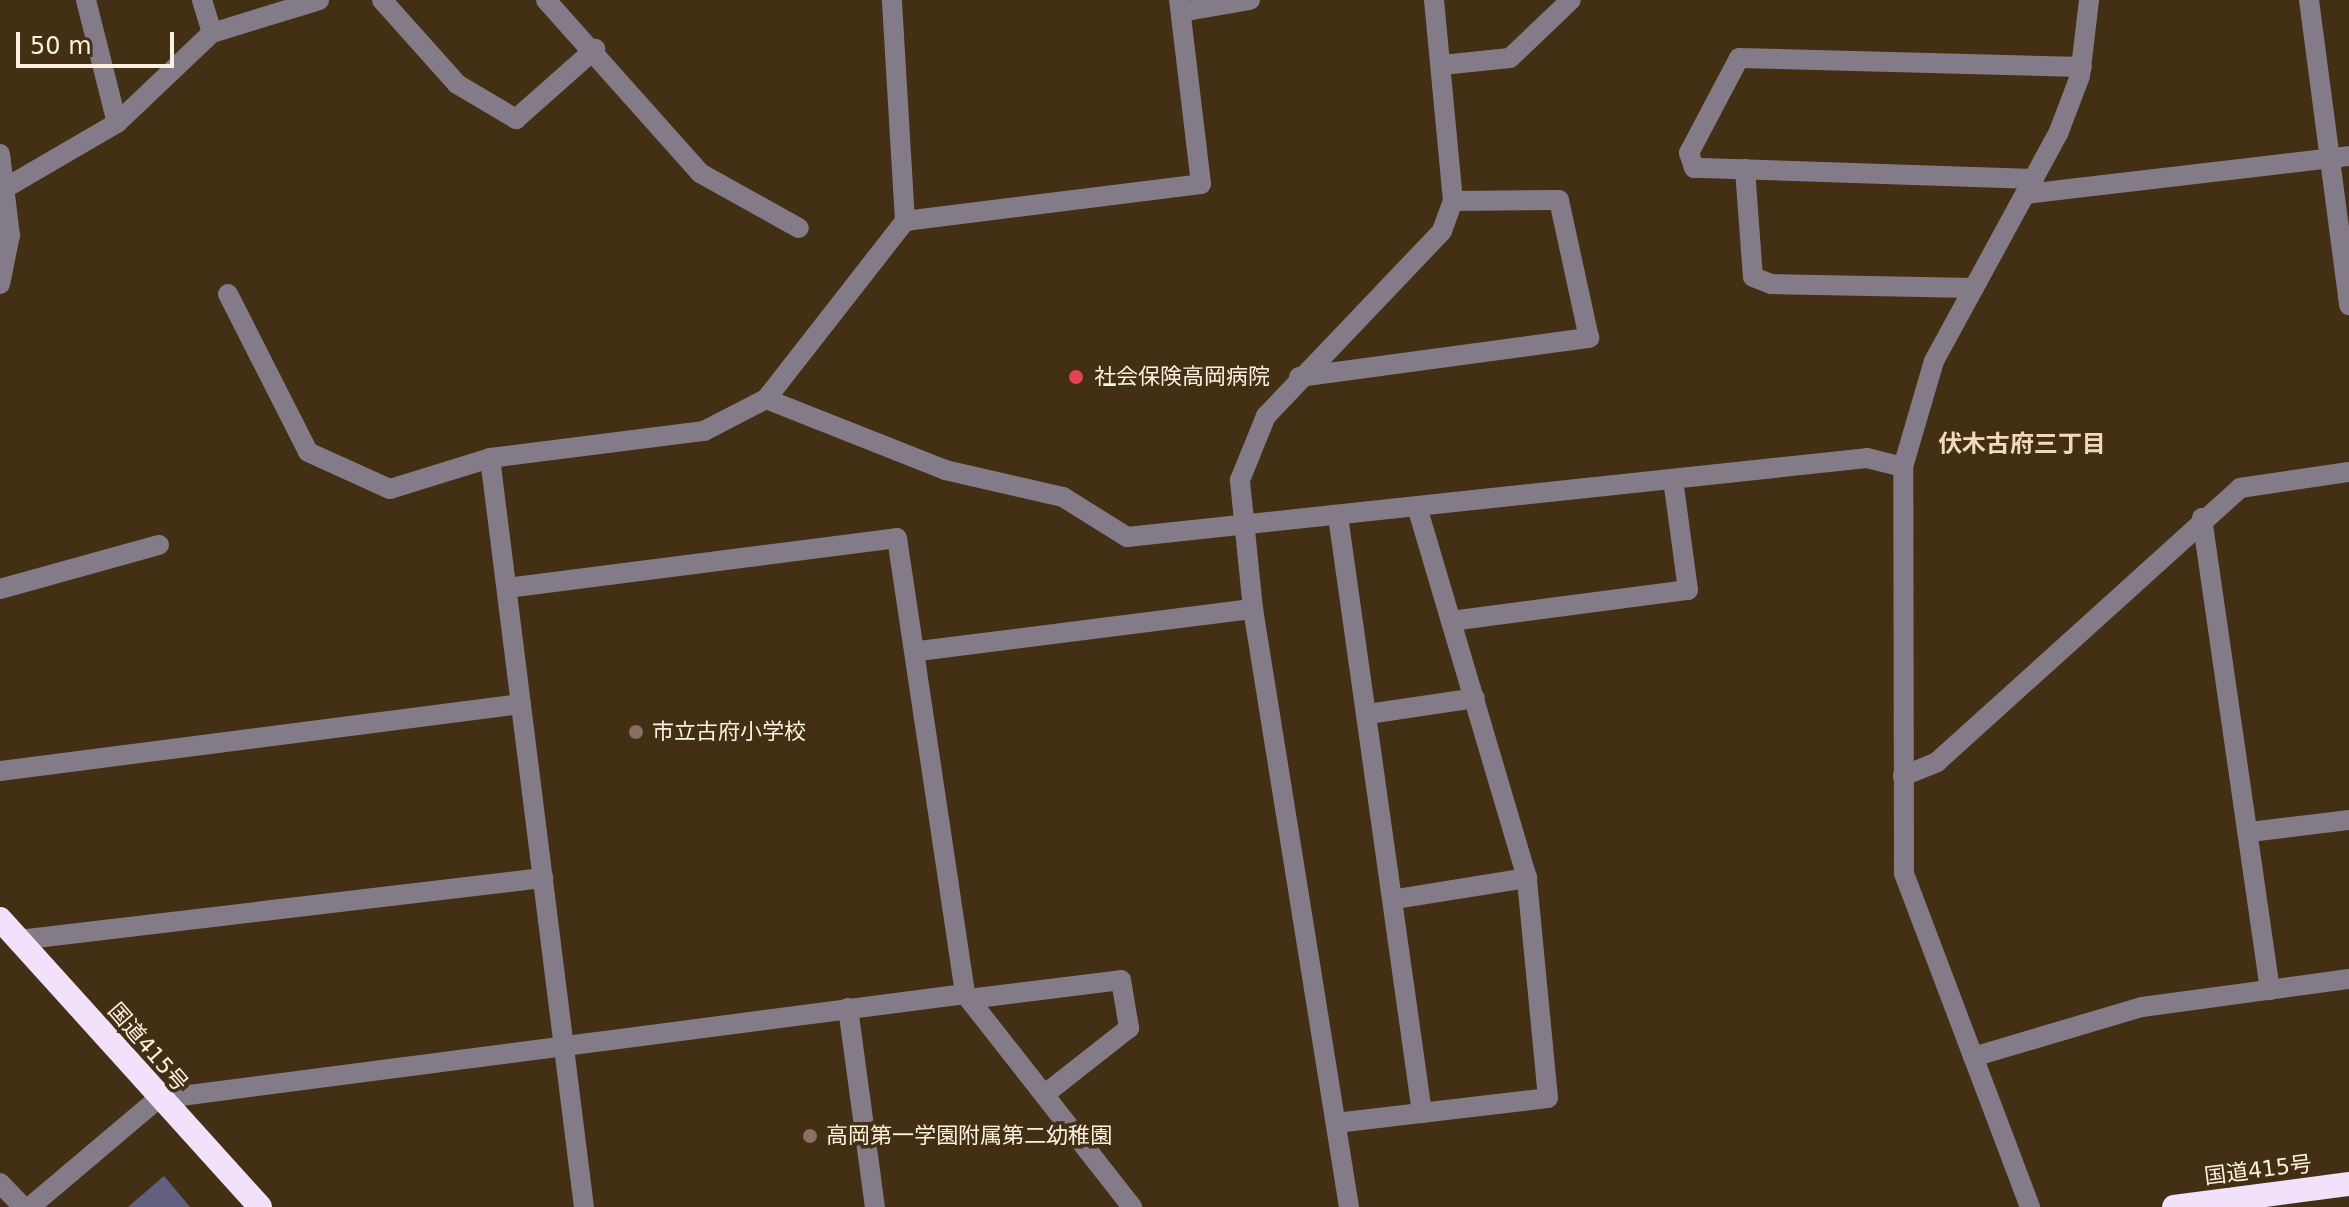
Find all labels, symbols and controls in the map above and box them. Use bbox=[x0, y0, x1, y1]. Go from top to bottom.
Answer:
scale bar bbox=[20, 16, 178, 66]
text: 50 m bbox=[30, 32, 92, 60]
place label: 社会保険高岡病院 bbox=[1094, 364, 1270, 390]
marker: 社会保険高岡病院 bbox=[1065, 366, 1087, 388]
district label: 伏木古府三丁目 bbox=[1938, 431, 2106, 459]
place label: 市立古府小学校 bbox=[652, 719, 806, 745]
marker: 市立古府小学校 bbox=[627, 723, 645, 741]
street label: 国道415号 bbox=[103, 998, 193, 1096]
place label: 高岡第一学園附属第二幼稚園 bbox=[826, 1123, 1112, 1149]
marker: 高岡第一学園附属第二幼稚園 bbox=[801, 1127, 819, 1145]
street label: 国道415号 bbox=[2203, 1150, 2313, 1190]

